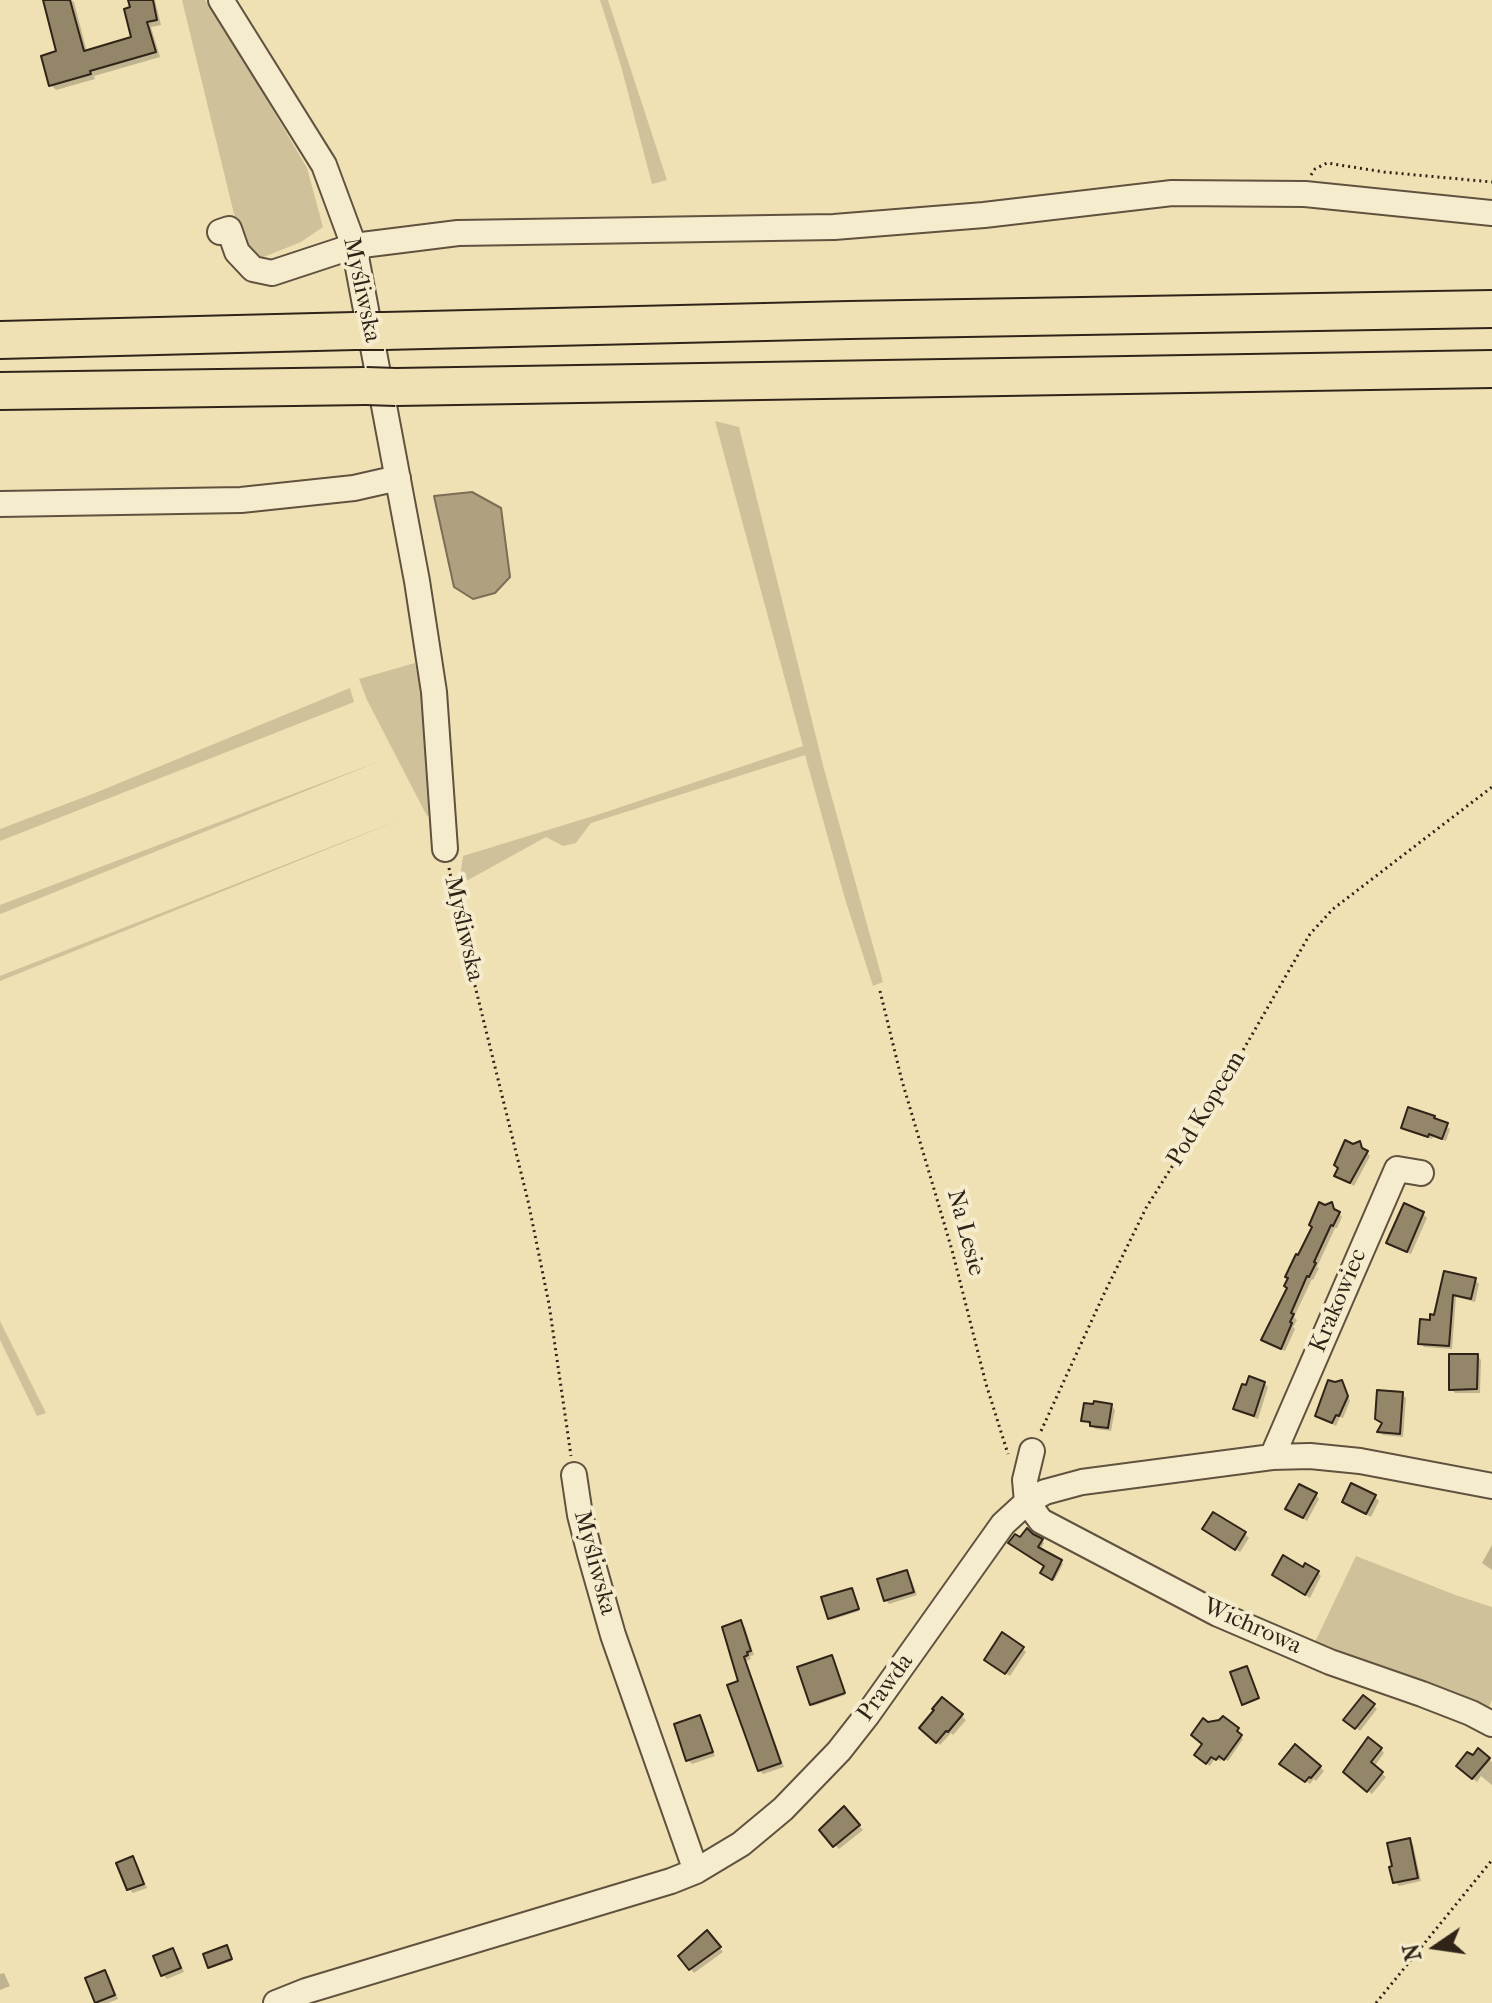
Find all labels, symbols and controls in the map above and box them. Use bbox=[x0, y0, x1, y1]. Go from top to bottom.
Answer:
street label: Myśliwska bbox=[336, 235, 386, 345]
street label: Myśliwska bbox=[437, 874, 489, 984]
street label: Pod Kopcem bbox=[1161, 1046, 1253, 1172]
street label: Na Lesie bbox=[940, 1187, 990, 1279]
street label: Krakowiec bbox=[1304, 1245, 1374, 1357]
street label: Myśliwska bbox=[566, 1508, 622, 1618]
street label: Wichrowa bbox=[1198, 1593, 1306, 1661]
street label: Prawda bbox=[852, 1649, 920, 1727]
north arrow bbox=[1396, 1907, 1476, 1987]
text: N bbox=[1398, 1941, 1427, 1963]

